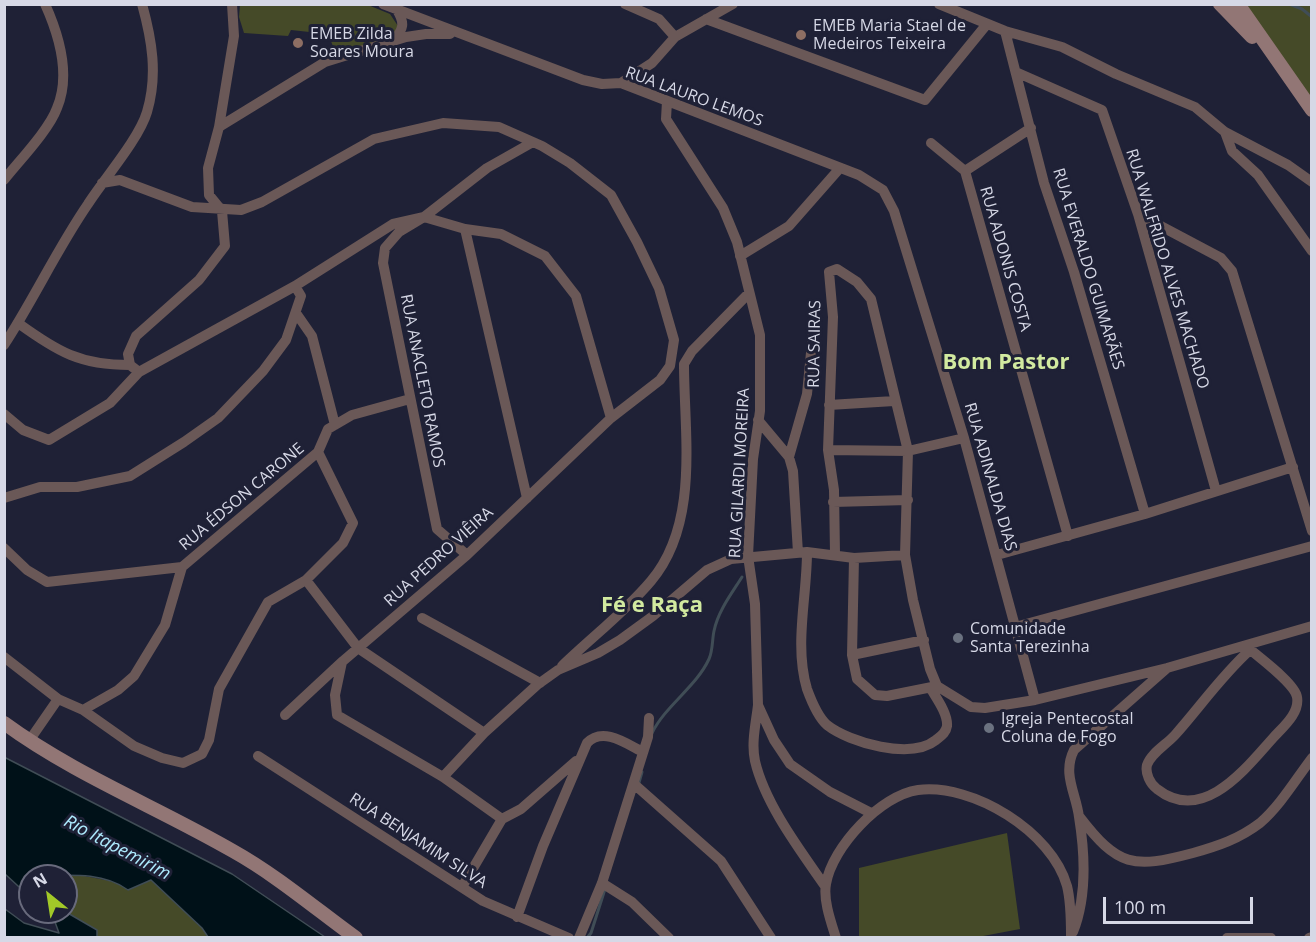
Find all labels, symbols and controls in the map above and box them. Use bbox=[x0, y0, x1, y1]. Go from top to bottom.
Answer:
place label: EMEB Maria Stael de Medeiros Teixeira bbox=[813, 16, 966, 54]
place label: EMEB Zilda Soares Moura bbox=[310, 24, 414, 62]
marker: EMEB Maria Stael de Medeiros Teixeira bbox=[794, 28, 808, 42]
marker: EMEB Zilda Soares Moura bbox=[291, 36, 305, 50]
street label: RUA LAURO LEMOS bbox=[622, 63, 766, 131]
street label: RUA WALFRIDO ALVES MACHADO bbox=[1121, 147, 1213, 391]
street label: RUA EVERALDO GUIMARÃES bbox=[1048, 166, 1128, 372]
street label: RUA ADONIS COSTA bbox=[975, 184, 1035, 334]
street label: RUA ANACLETO RAMOS bbox=[396, 293, 448, 469]
street label: RUA SAIRAS bbox=[805, 300, 825, 388]
district label: Bom Pastor bbox=[943, 350, 1069, 376]
street label: RUA GILARDI MOREIRA bbox=[726, 387, 754, 559]
street label: RUA ADINALDA DIAS bbox=[960, 401, 1020, 553]
street label: RUA ÉDSON CARONE bbox=[176, 439, 308, 555]
street label: RUA PEDRO VIÊIRA bbox=[381, 503, 497, 611]
district label: Fé e Raça bbox=[601, 593, 703, 619]
place label: Comunidade Santa Terezinha bbox=[970, 619, 1090, 657]
marker: Comunidade Santa Terezinha bbox=[951, 631, 965, 645]
place label: Igreja Pentecostal Coluna de Fogo bbox=[1001, 709, 1133, 747]
marker: Igreja Pentecostal Coluna de Fogo bbox=[982, 721, 996, 735]
street label: RUA BENJAMIM SILVA bbox=[346, 789, 490, 893]
water label: Rio Itapemirim bbox=[60, 811, 174, 885]
north arrow bbox=[18, 864, 78, 924]
text: N bbox=[29, 867, 51, 893]
scale bar bbox=[1106, 885, 1256, 923]
text: 100 m bbox=[1114, 895, 1166, 919]

